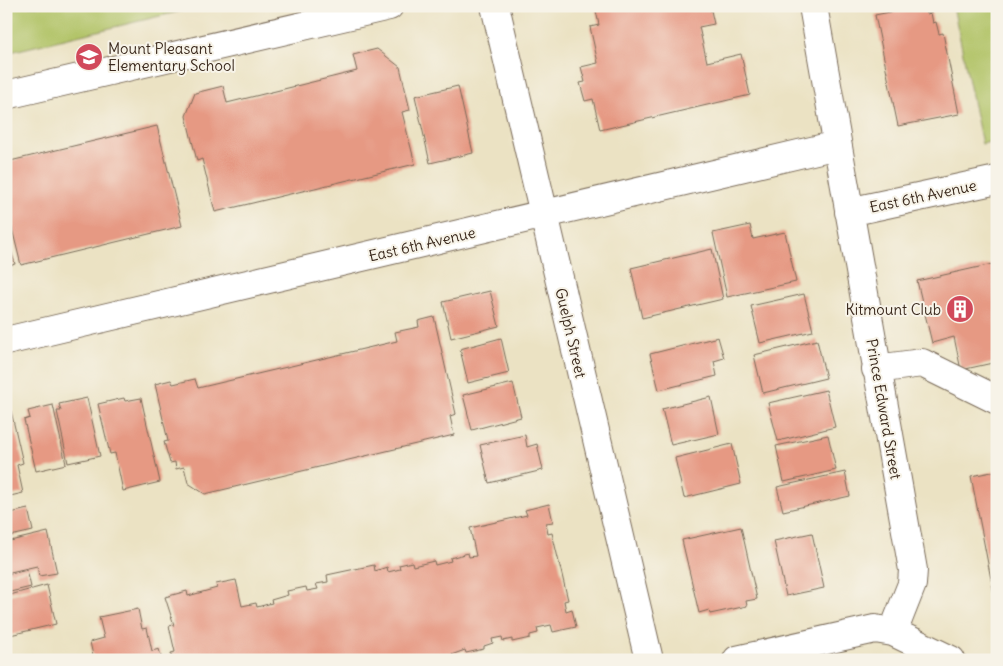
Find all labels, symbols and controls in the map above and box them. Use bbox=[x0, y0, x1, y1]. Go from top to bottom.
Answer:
place label: Mount Pleasant Elementary School bbox=[108, 39, 235, 75]
school or university icon: Mount Pleasant Elementary School bbox=[74, 42, 104, 72]
street label: East 6th Avenue bbox=[868, 175, 978, 217]
street label: East 6th Avenue bbox=[367, 223, 477, 265]
street label: Guelph Street bbox=[551, 286, 591, 380]
building icon: Kitmount Club bbox=[945, 294, 975, 324]
place label: Kitmount Club bbox=[846, 300, 941, 319]
street label: Prince Edward Street bbox=[862, 337, 906, 481]

